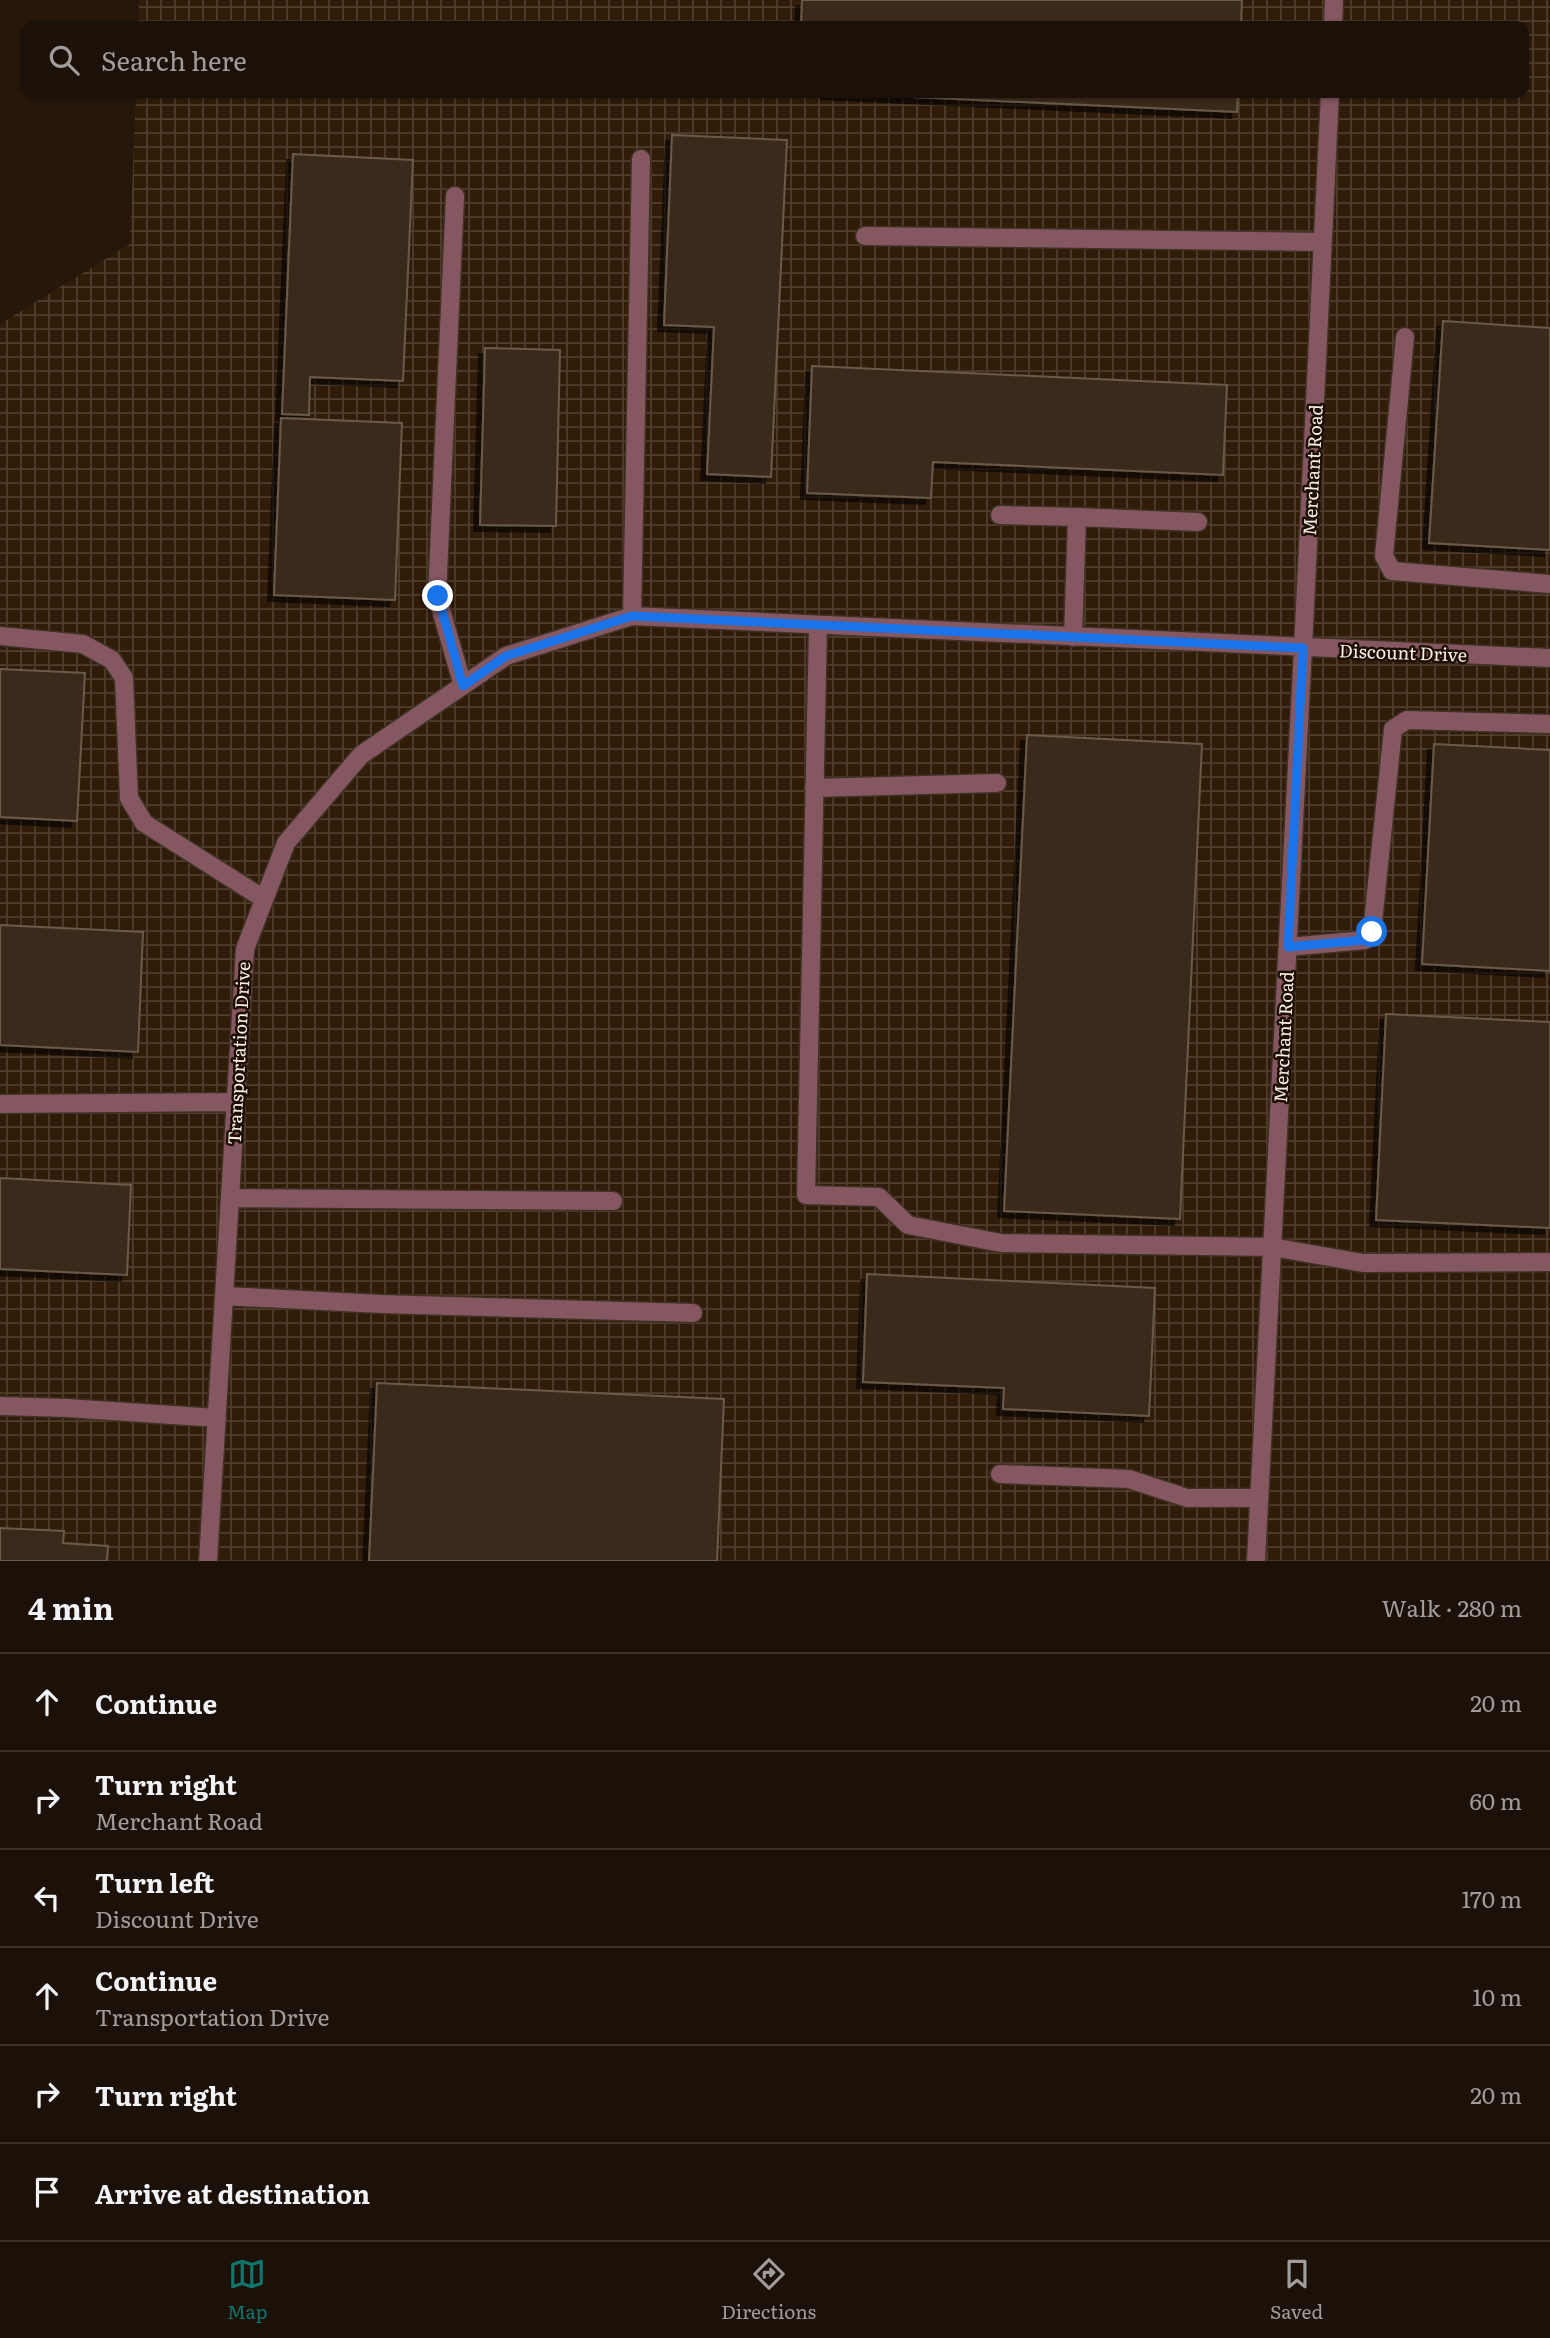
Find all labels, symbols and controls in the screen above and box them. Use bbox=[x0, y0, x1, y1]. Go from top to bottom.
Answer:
search box bbox=[21, 21, 1529, 98]
text: Search here bbox=[101, 40, 247, 79]
icon: search bbox=[45, 41, 83, 79]
street label: Merchant Road bbox=[1295, 404, 1329, 536]
route end bbox=[422, 580, 453, 611]
street label: Discount Drive bbox=[1338, 636, 1468, 668]
route start bbox=[1356, 916, 1387, 947]
street label: Transportation Drive bbox=[220, 961, 256, 1145]
street label: Merchant Road bbox=[1266, 971, 1300, 1103]
text: 4 min bbox=[28, 1585, 114, 1629]
text: Walk · 280 m bbox=[1382, 1590, 1522, 1624]
icon: ahead bbox=[28, 1683, 66, 1721]
text: Continue bbox=[95, 1683, 217, 1722]
text: 20 m bbox=[1470, 1685, 1522, 1719]
text: Turn right bbox=[95, 1764, 237, 1803]
icon: right bbox=[28, 1781, 66, 1819]
text: 60 m bbox=[1469, 1783, 1522, 1817]
text: Merchant Road bbox=[95, 1803, 263, 1837]
text: Turn left bbox=[95, 1862, 214, 1901]
icon: left bbox=[28, 1879, 66, 1917]
text: 170 m bbox=[1461, 1881, 1522, 1915]
text: Discount Drive bbox=[95, 1901, 259, 1935]
text: Continue bbox=[95, 1960, 217, 1999]
icon: ahead bbox=[28, 1977, 66, 2015]
text: 10 m bbox=[1472, 1979, 1522, 2013]
text: Transportation Drive bbox=[95, 1999, 329, 2033]
icon: right bbox=[28, 2075, 66, 2113]
text: Turn right bbox=[95, 2075, 237, 2114]
text: 20 m bbox=[1470, 2077, 1522, 2111]
icon: arrive bbox=[28, 2173, 66, 2211]
text: Arrive at destination bbox=[95, 2173, 370, 2212]
tab: Map bbox=[227, 2255, 267, 2325]
tab: Directions bbox=[721, 2255, 816, 2325]
tab: Saved bbox=[1270, 2255, 1323, 2325]

